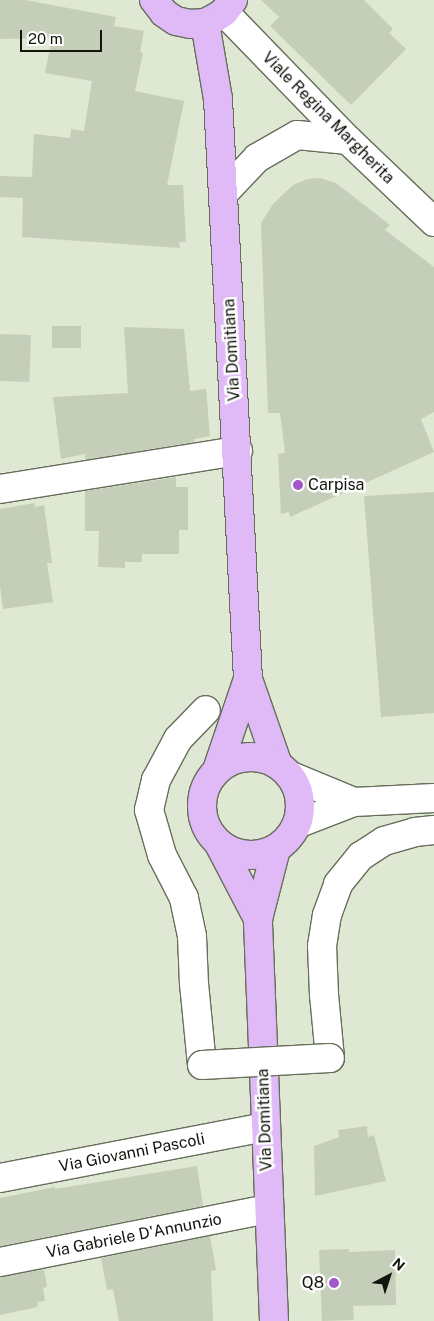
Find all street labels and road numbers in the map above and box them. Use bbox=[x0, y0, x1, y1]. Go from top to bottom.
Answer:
street label: Viale Regina Margherita bbox=[258, 48, 398, 188]
street label: Via Domitiana bbox=[220, 298, 244, 402]
street label: Via Domitiana bbox=[254, 1068, 276, 1172]
street label: Via Giovanni Pascoli bbox=[57, 1129, 207, 1177]
street label: Via Gabriele D'Annunzio bbox=[45, 1210, 223, 1262]

